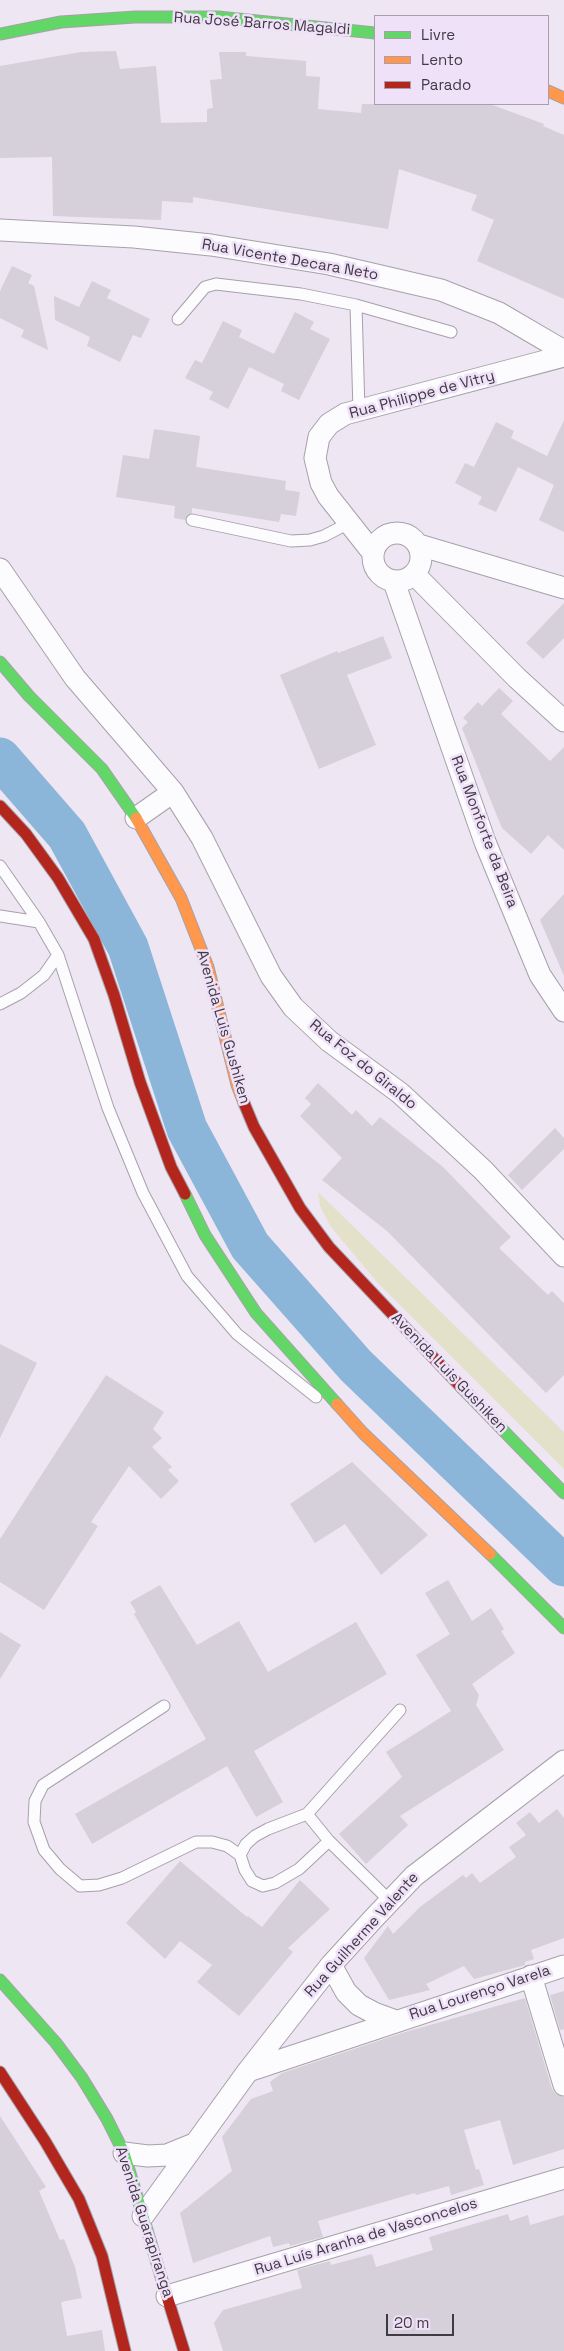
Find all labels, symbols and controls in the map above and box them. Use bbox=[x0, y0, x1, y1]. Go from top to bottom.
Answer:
street label: Rua José Barros Magaldi bbox=[173, 9, 351, 39]
legend bbox=[374, 15, 549, 105]
text: Livre bbox=[421, 25, 455, 44]
text: Lento bbox=[421, 50, 463, 69]
text: Parado bbox=[421, 75, 471, 94]
street label: Rua Vicente Decara Neto bbox=[200, 236, 380, 284]
street label: Rua Philippe de Vitry bbox=[347, 367, 497, 423]
street label: Rua Monforte da Beira bbox=[447, 753, 521, 911]
street label: Avenida Luis Gushiken bbox=[192, 948, 254, 1106]
street label: Rua Foz do Giraldo bbox=[306, 1016, 420, 1114]
street label: Avenida Luis Gushiken bbox=[387, 1309, 511, 1437]
street label: Rua Guilherme Valente bbox=[301, 1869, 423, 2001]
street label: Rua Lourenço Varela bbox=[407, 1962, 553, 2024]
street label: Avenida Guarapiranga bbox=[111, 2144, 177, 2300]
street label: Rua Luís Aranha de Vasconcelos bbox=[252, 2194, 480, 2280]
scale bar bbox=[389, 2304, 456, 2336]
text: 20 m bbox=[394, 2313, 429, 2332]

